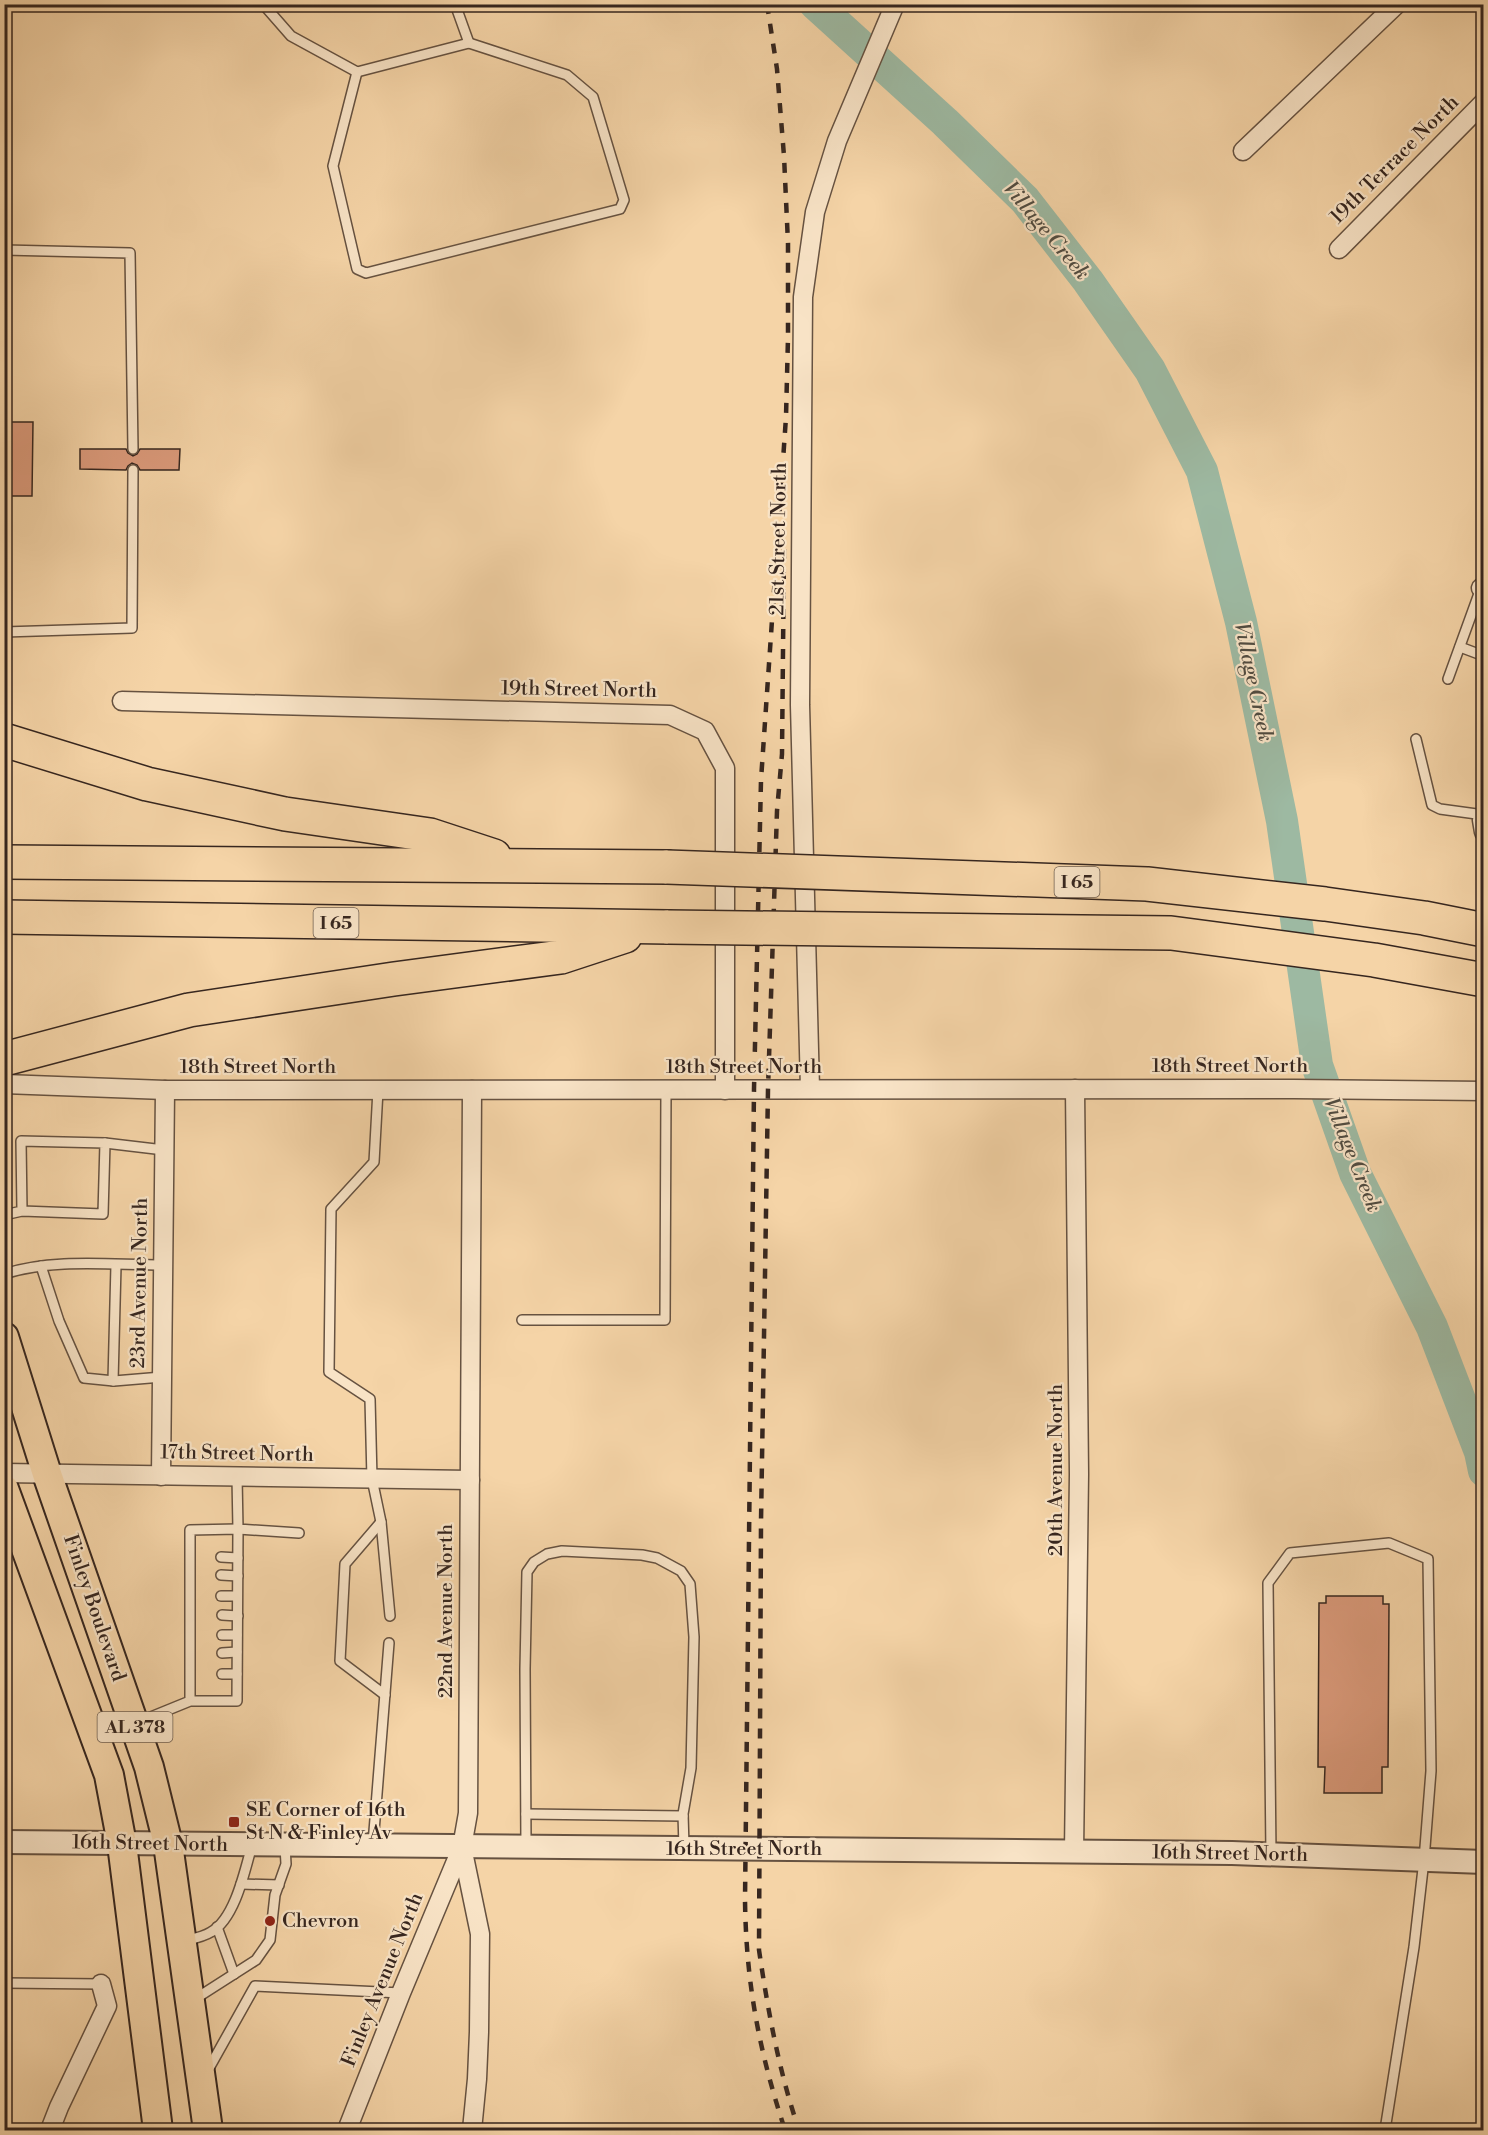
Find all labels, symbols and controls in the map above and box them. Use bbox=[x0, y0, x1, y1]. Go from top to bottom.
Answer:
street label: 19th Terrace North bbox=[1325, 90, 1465, 230]
water label: Village Creek bbox=[997, 176, 1095, 286]
street label: 21st Street North bbox=[765, 462, 793, 616]
water label: Village Creek bbox=[1228, 620, 1278, 744]
street label: 19th Street North bbox=[501, 676, 657, 704]
road number: I 65 bbox=[1054, 867, 1100, 897]
road number: I 65 bbox=[314, 908, 358, 938]
street label: 18th Street North bbox=[1152, 1054, 1308, 1079]
street label: 18th Street North bbox=[180, 1055, 336, 1080]
street label: 18th Street North bbox=[666, 1055, 822, 1080]
water label: Village Creek bbox=[1317, 1094, 1387, 1216]
street label: 23rd Avenue North bbox=[126, 1197, 154, 1369]
street label: 20th Avenue North bbox=[1044, 1384, 1069, 1556]
street label: 17th Street North bbox=[160, 1440, 314, 1468]
street label: 22nd Avenue North bbox=[434, 1524, 459, 1698]
street label: Finley Boulevard bbox=[57, 1531, 131, 1685]
road number: AL 378 bbox=[98, 1712, 172, 1742]
place label: SE Corner of 16th St N & Finley Av bbox=[246, 1798, 406, 1846]
marker: SE Corner of 16th St N & Finley Av bbox=[227, 1815, 241, 1829]
street label: 16th Street North bbox=[72, 1830, 228, 1858]
street label: 16th Street North bbox=[666, 1837, 822, 1862]
street label: 16th Street North bbox=[1152, 1840, 1308, 1868]
street label: Finley Avenue North bbox=[337, 1889, 429, 2071]
place label: Chevron bbox=[282, 1909, 359, 1934]
marker: Chevron bbox=[263, 1914, 277, 1928]

